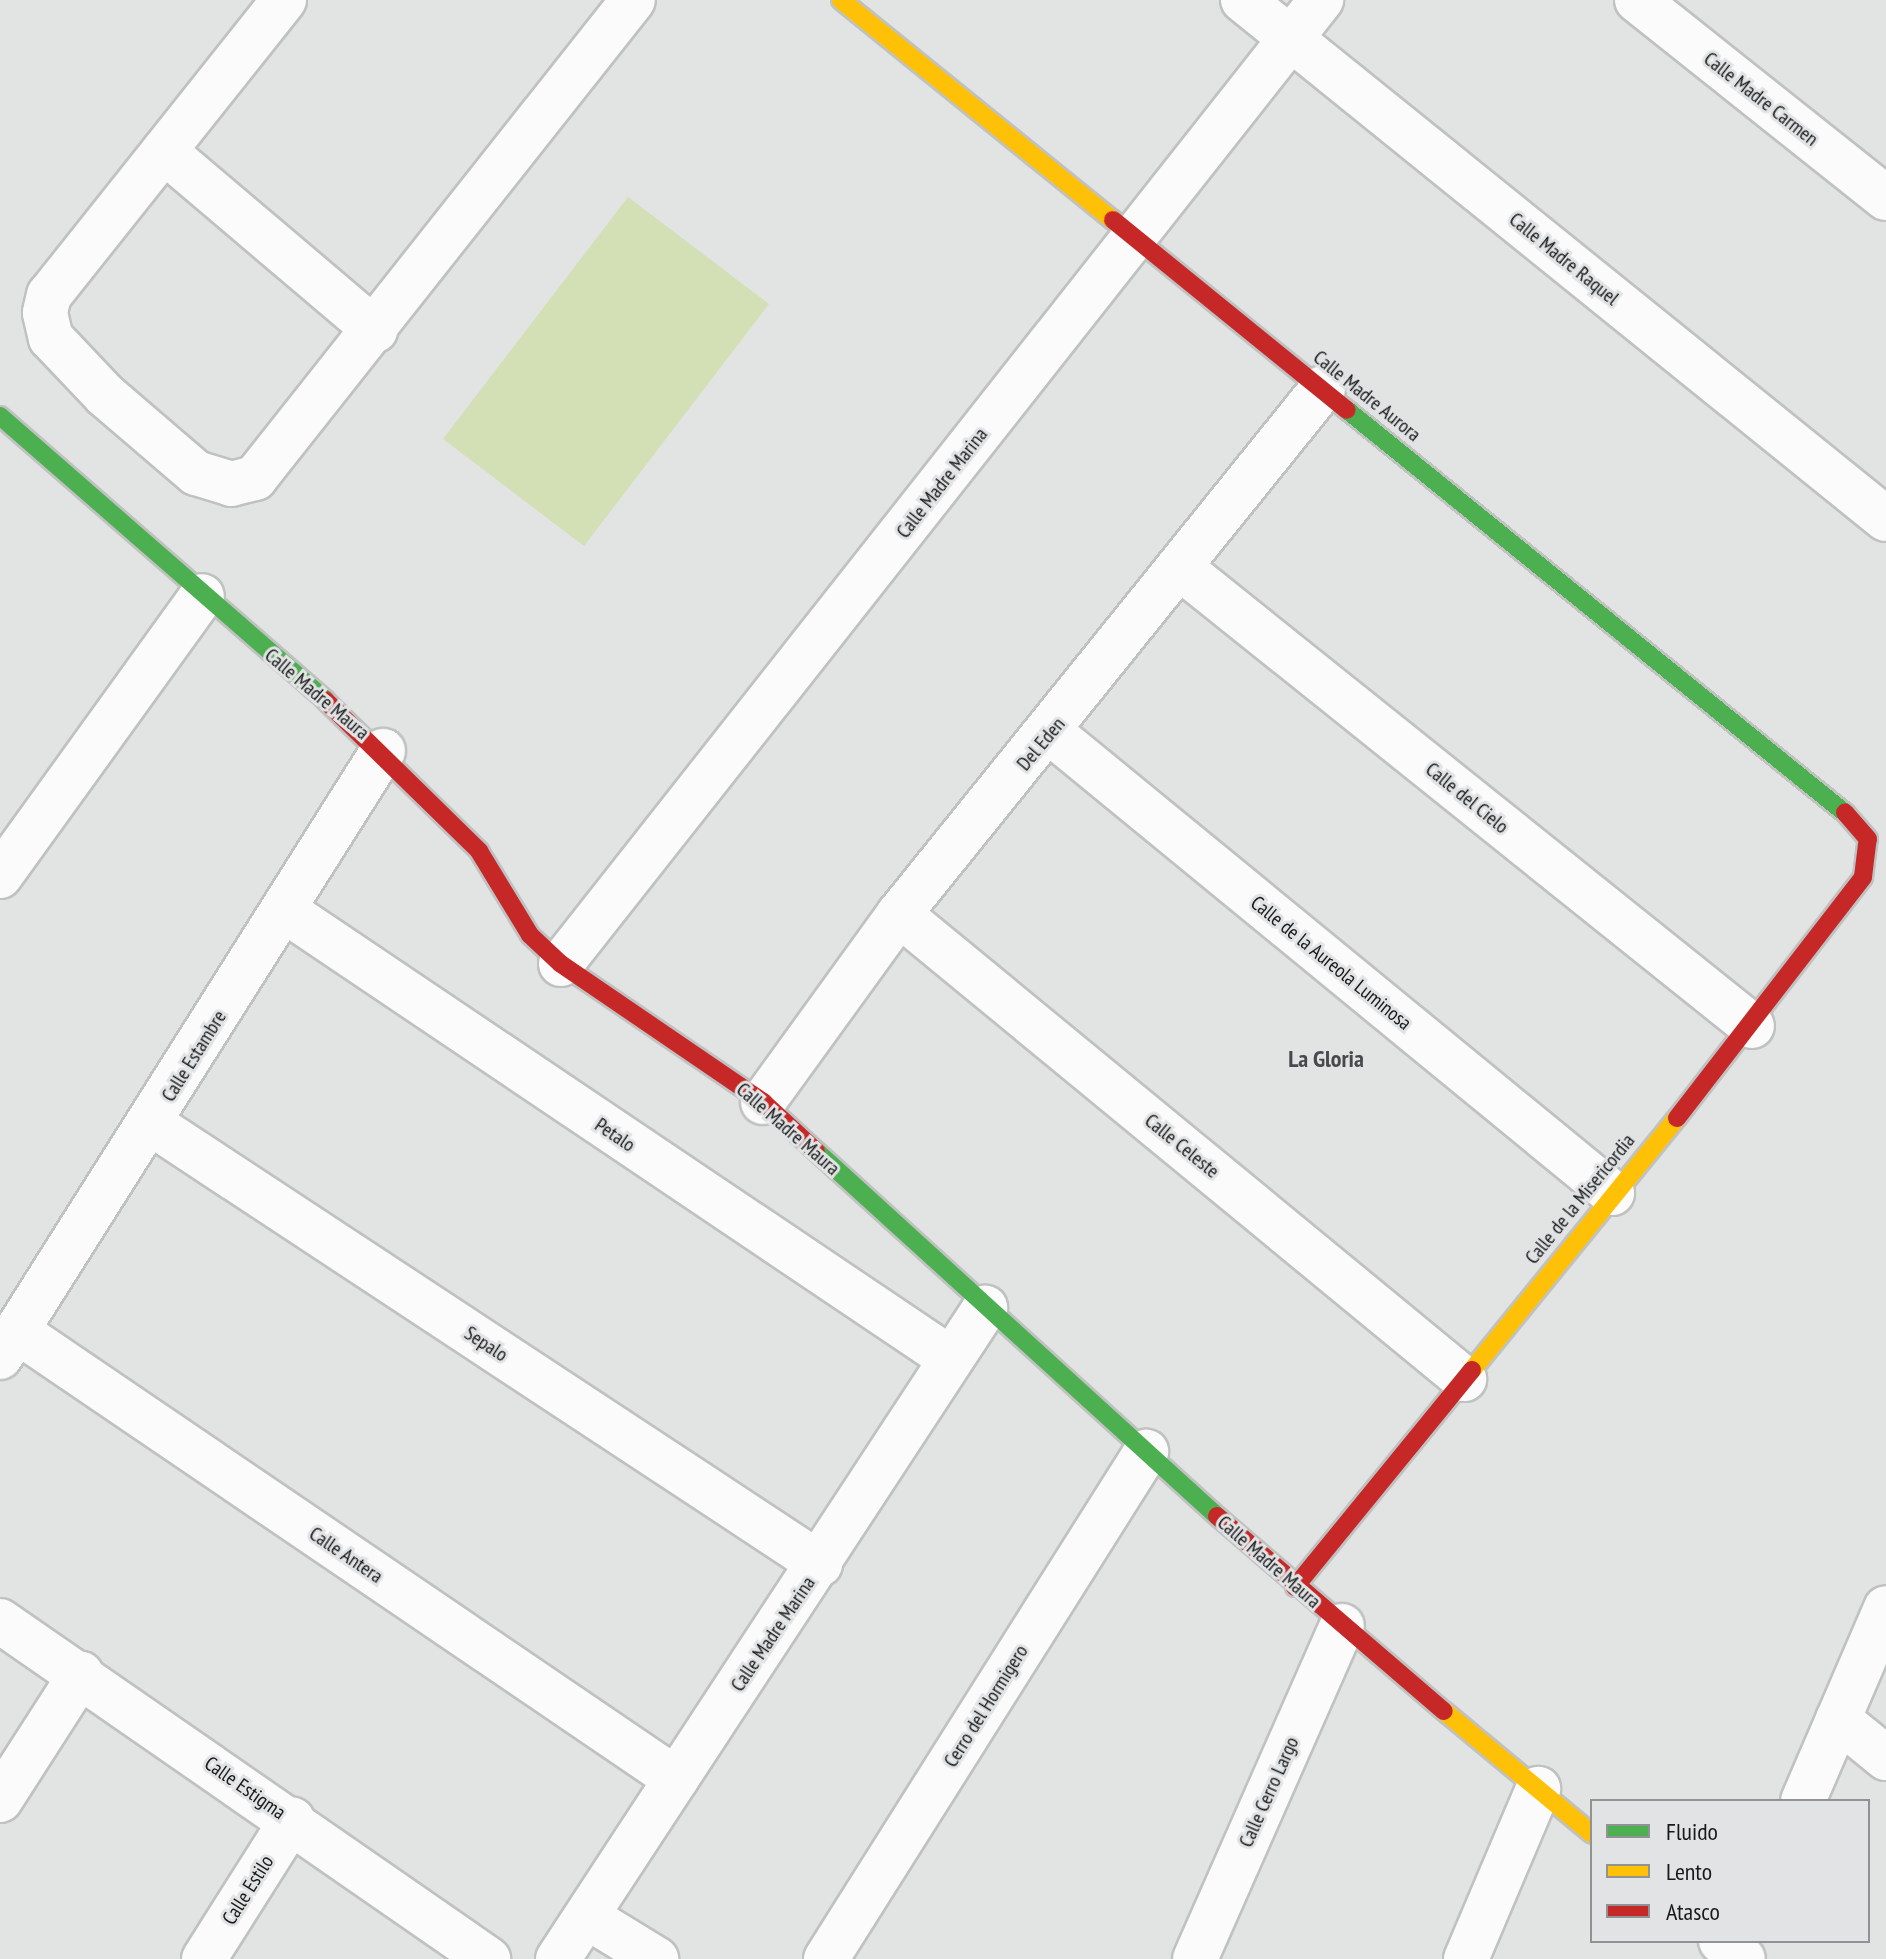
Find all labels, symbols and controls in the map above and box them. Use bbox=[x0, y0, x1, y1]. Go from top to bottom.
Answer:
street label: Calle Madre Carmen bbox=[1699, 47, 1823, 151]
street label: Calle Madre Raquel bbox=[1504, 208, 1624, 310]
street label: Calle Madre Aurora bbox=[1308, 345, 1426, 447]
street label: Calle Madre Marina bbox=[891, 423, 993, 543]
street label: Calle Madre Maura bbox=[260, 643, 374, 745]
street label: Del Eden bbox=[1012, 713, 1070, 775]
street label: Calle del Cielo bbox=[1421, 757, 1513, 839]
street label: Calle de la Aureola Luminosa bbox=[1246, 891, 1416, 1035]
street label: Calle Estambre bbox=[157, 1006, 231, 1106]
district label: La Gloria bbox=[1288, 1045, 1364, 1073]
street label: Calle Madre Maura bbox=[731, 1078, 845, 1180]
street label: Calle Celeste bbox=[1140, 1109, 1224, 1183]
street label: Petalo bbox=[590, 1113, 640, 1157]
street label: Calle de la Misericordia bbox=[1520, 1129, 1640, 1269]
street label: Sepalo bbox=[460, 1321, 512, 1367]
street label: Calle Madre Maura bbox=[1212, 1511, 1326, 1613]
street label: Calle Antera bbox=[304, 1522, 388, 1588]
street label: Calle Madre Marina bbox=[726, 1572, 820, 1696]
street label: Cerro del Hormigero bbox=[939, 1640, 1033, 1772]
street label: Calle Cerro Largo bbox=[1234, 1733, 1304, 1851]
street label: Calle Estigma bbox=[200, 1751, 290, 1825]
legend bbox=[1590, 1799, 1870, 1943]
text: Fluido bbox=[1666, 1816, 1718, 1847]
street label: Calle Estilo bbox=[217, 1851, 279, 1929]
text: Lento bbox=[1666, 1856, 1712, 1887]
text: Atasco bbox=[1666, 1896, 1720, 1927]

